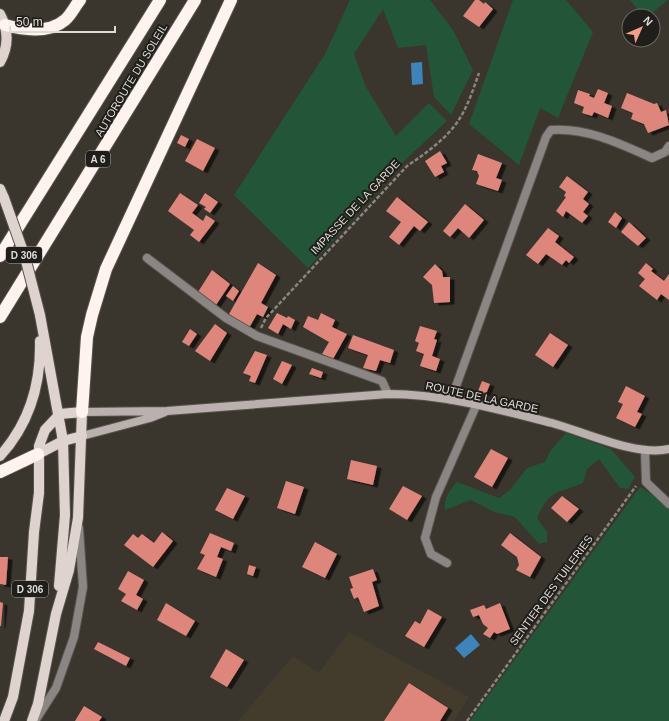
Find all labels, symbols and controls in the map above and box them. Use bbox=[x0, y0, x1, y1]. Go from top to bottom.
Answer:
scale bar bbox=[10, 8, 115, 34]
north arrow bbox=[621, 8, 661, 48]
text: N bbox=[641, 14, 655, 28]
text: 50 m bbox=[16, 15, 43, 29]
street label: AUTOROUTE DU SOLEIL bbox=[93, 21, 169, 139]
road number: A 6 bbox=[86, 151, 110, 167]
street label: IMPASSE DE LA GARDE bbox=[308, 157, 402, 257]
road number: D 306 bbox=[6, 247, 42, 263]
street label: ROUTE DE LA GARDE bbox=[425, 379, 539, 415]
street label: SENTIER DES TUILERIES bbox=[507, 533, 595, 647]
road number: D 306 bbox=[12, 581, 48, 597]

